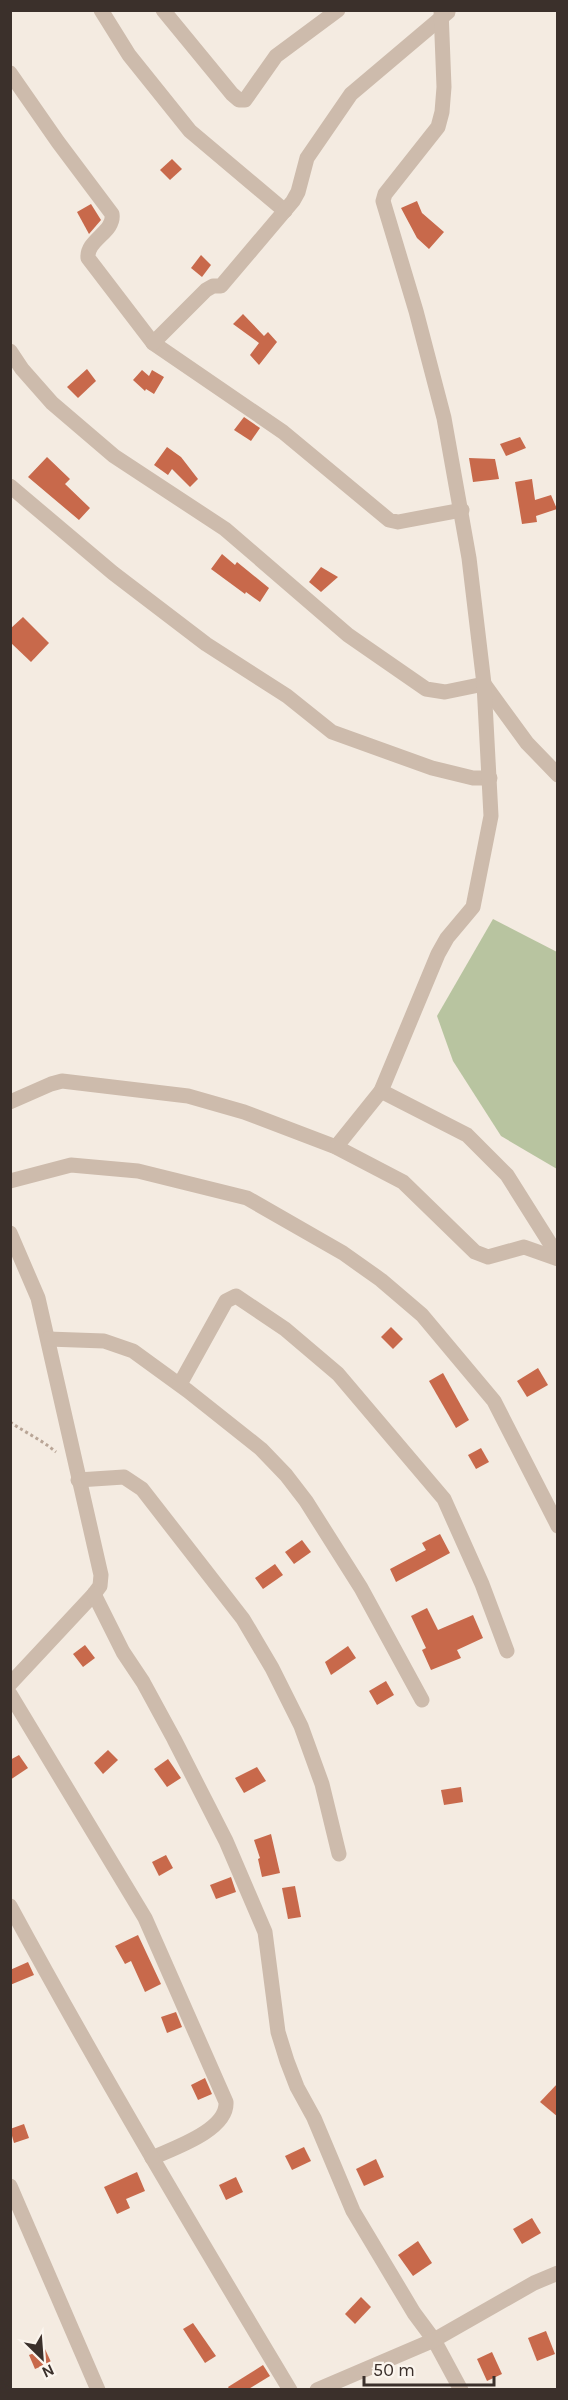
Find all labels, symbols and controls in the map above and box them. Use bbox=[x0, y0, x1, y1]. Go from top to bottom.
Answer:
north arrow bbox=[12, 2328, 72, 2388]
scale bar bbox=[364, 2349, 494, 2387]
text: 50 m bbox=[373, 2359, 415, 2381]
text: N bbox=[39, 2360, 57, 2382]

